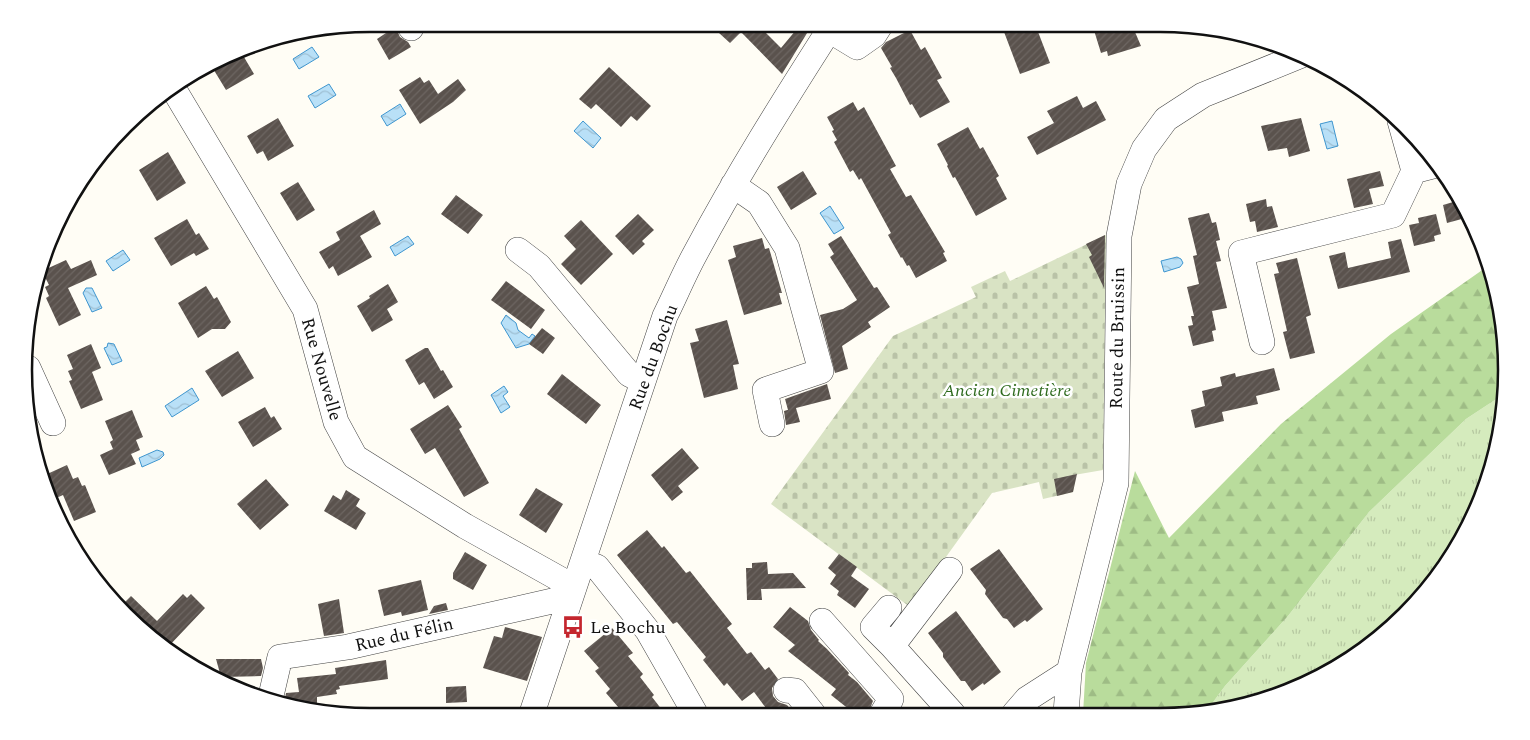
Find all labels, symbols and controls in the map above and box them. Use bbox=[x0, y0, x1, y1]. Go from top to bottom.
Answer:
street label: Route du Bruissin bbox=[1103, 267, 1132, 409]
street label: Rue du Bochu bbox=[622, 300, 685, 414]
street label: Rue Nouvelle bbox=[294, 314, 349, 424]
park label: Ancien Cimetière bbox=[942, 377, 1071, 404]
street label: Rue du Félin bbox=[352, 610, 456, 659]
bus stop icon: Le Bochu bbox=[560, 614, 586, 640]
place label: Le Bochu bbox=[590, 614, 666, 641]

